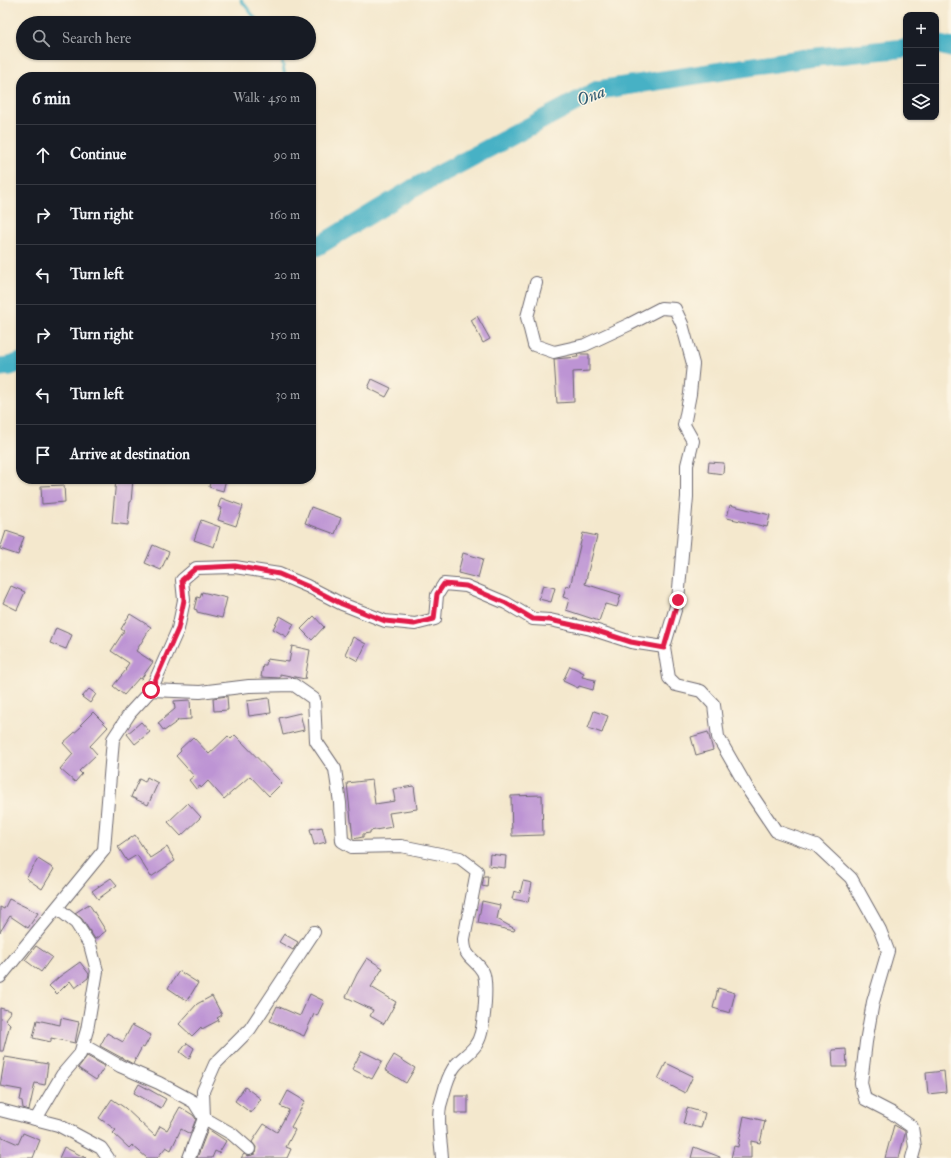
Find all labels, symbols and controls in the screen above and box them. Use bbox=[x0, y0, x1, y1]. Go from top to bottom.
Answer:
map controls bbox=[903, 12, 939, 120]
button: + bbox=[903, 12, 939, 48]
search box bbox=[16, 16, 316, 60]
icon: search bbox=[30, 27, 52, 49]
text: Search here bbox=[62, 29, 131, 48]
button: − bbox=[903, 48, 939, 84]
water label: Ona bbox=[573, 80, 609, 112]
button: layers bbox=[903, 84, 939, 120]
text: 6 min bbox=[32, 88, 71, 109]
text: Walk · 450 m bbox=[233, 90, 300, 106]
icon: ahead bbox=[32, 144, 54, 166]
text: Continue bbox=[70, 145, 126, 164]
text: 90 m bbox=[274, 147, 300, 163]
icon: right bbox=[32, 204, 54, 226]
text: Turn right bbox=[70, 205, 133, 224]
text: 160 m bbox=[269, 207, 300, 223]
icon: left bbox=[32, 264, 54, 286]
text: Turn left bbox=[70, 265, 124, 284]
text: 20 m bbox=[274, 267, 300, 283]
icon: right bbox=[32, 324, 54, 346]
text: Turn right bbox=[70, 325, 133, 344]
text: 150 m bbox=[270, 327, 300, 343]
icon: left bbox=[32, 384, 54, 406]
text: Turn left bbox=[70, 385, 124, 404]
text: 30 m bbox=[276, 387, 300, 403]
icon: arrive bbox=[32, 444, 54, 466]
text: Arrive at destination bbox=[70, 445, 190, 464]
route end bbox=[669, 591, 687, 609]
route start bbox=[142, 681, 160, 699]

